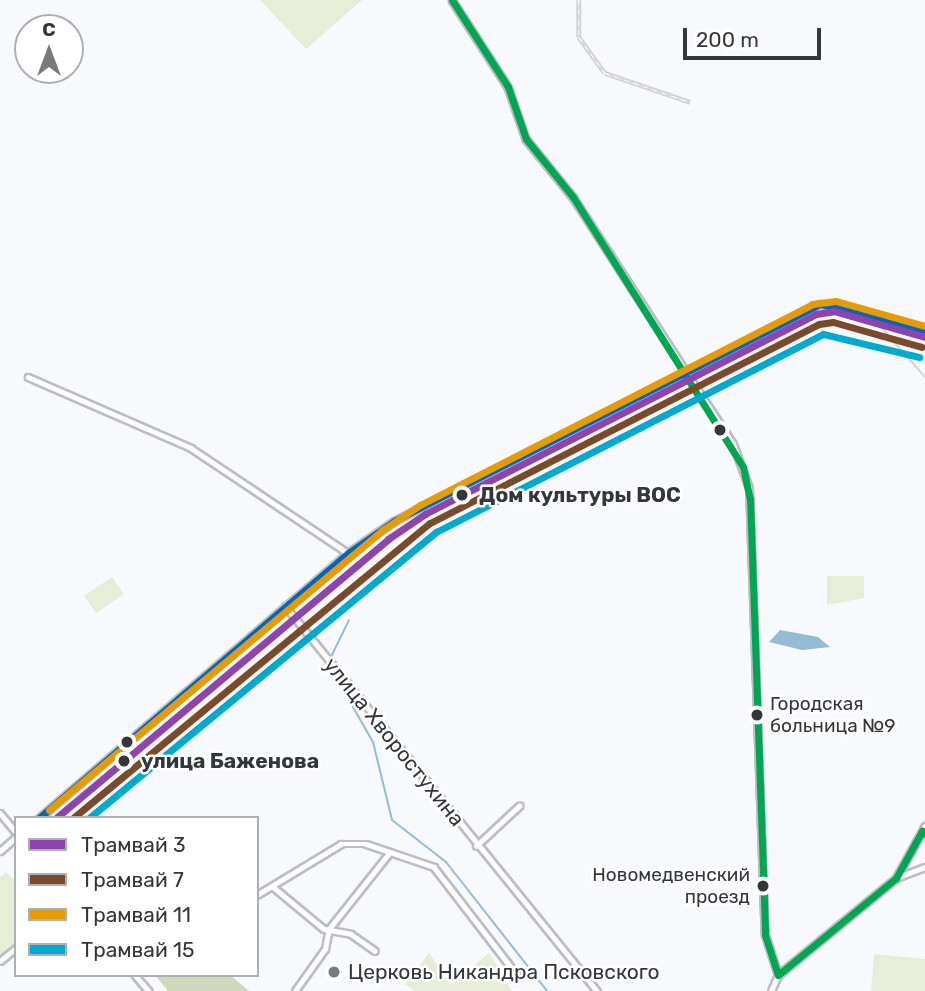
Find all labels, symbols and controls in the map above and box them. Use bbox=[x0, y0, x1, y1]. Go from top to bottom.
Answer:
north arrow bbox=[14, 14, 84, 84]
scale bar bbox=[687, 14, 825, 58]
text: С bbox=[42, 18, 56, 41]
text: 200 m bbox=[696, 27, 759, 52]
unlabelled marker bbox=[713, 423, 727, 437]
place label: Дом культуры ВОС bbox=[479, 482, 681, 508]
marker: Дом культуры ВОС bbox=[451, 484, 473, 506]
street label: улица Хворостухина bbox=[318, 653, 470, 831]
place label: Городская больница №9 bbox=[770, 693, 896, 737]
marker: Городская больница №9 bbox=[750, 708, 764, 722]
unlabelled marker bbox=[120, 735, 134, 749]
place label: улица Баженова bbox=[141, 748, 319, 774]
marker: улица Баженова bbox=[113, 750, 135, 772]
legend bbox=[14, 816, 259, 977]
text: Трамвай 3 bbox=[81, 832, 186, 857]
place label: Новомедвенский проезд bbox=[592, 864, 750, 908]
text: Трамвай 7 bbox=[81, 867, 184, 892]
marker: Новомедвенский проезд bbox=[756, 879, 770, 893]
text: Трамвай 11 bbox=[81, 902, 191, 927]
text: Трамвай 15 bbox=[81, 937, 194, 962]
place label: Церковь Никандра Псковского bbox=[348, 959, 660, 985]
marker: Церковь Никандра Псковского bbox=[326, 964, 342, 980]

